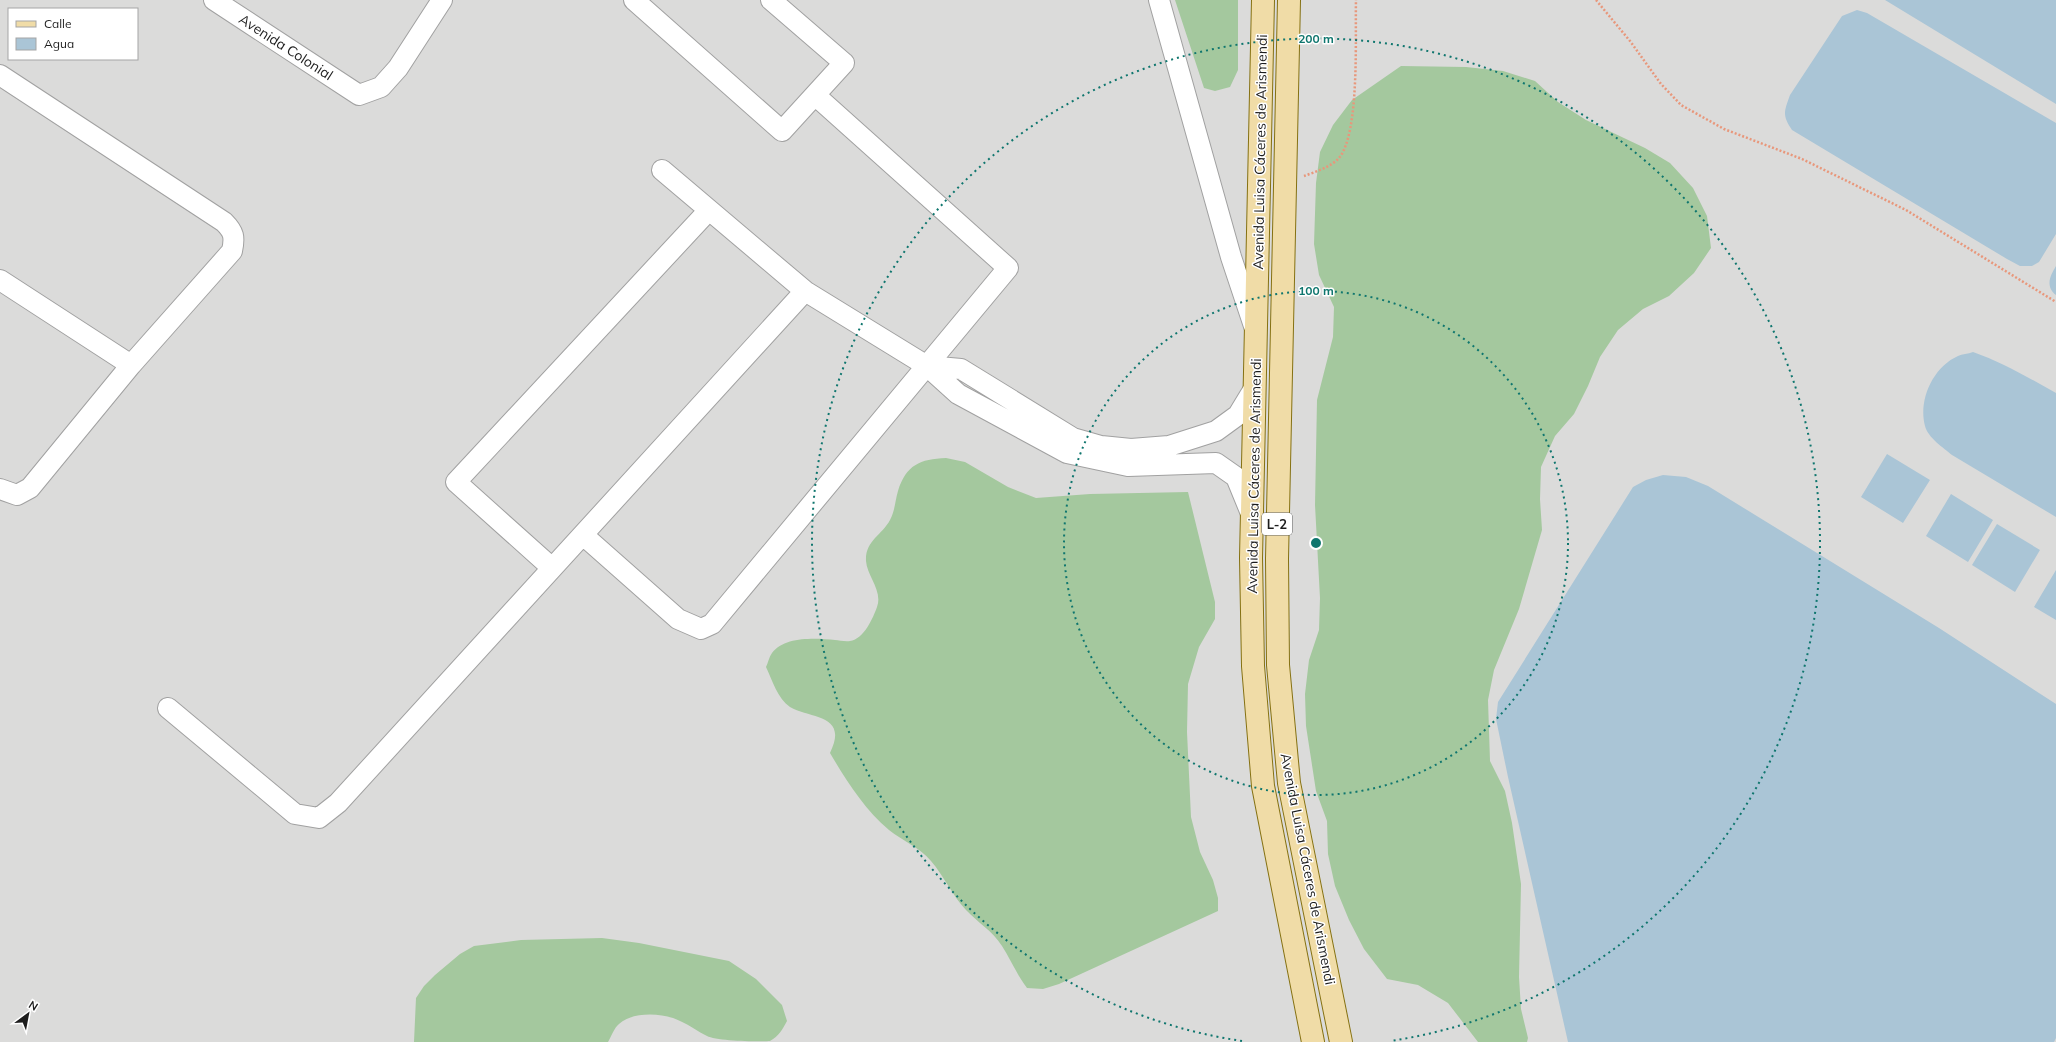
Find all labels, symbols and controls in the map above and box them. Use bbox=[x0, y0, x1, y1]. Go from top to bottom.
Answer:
legend bbox=[8, 8, 138, 60]
street label: Avenida Colonial bbox=[236, 10, 336, 84]
text: Calle bbox=[44, 16, 71, 31]
text: 200 m bbox=[1298, 31, 1334, 46]
street label: Avenida Luisa Cáceres de Arismendi bbox=[1249, 34, 1271, 270]
text: Agua bbox=[44, 36, 74, 51]
text: 100 m bbox=[1298, 283, 1334, 298]
street label: Avenida Luisa Cáceres de Arismendi bbox=[1243, 358, 1265, 594]
road number: L-2 bbox=[1262, 513, 1292, 535]
centre of rings bbox=[1309, 536, 1323, 550]
street label: Avenida Luisa Cáceres de Arismendi bbox=[1277, 752, 1339, 986]
north arrow bbox=[8, 994, 48, 1034]
text: N bbox=[26, 997, 41, 1014]

